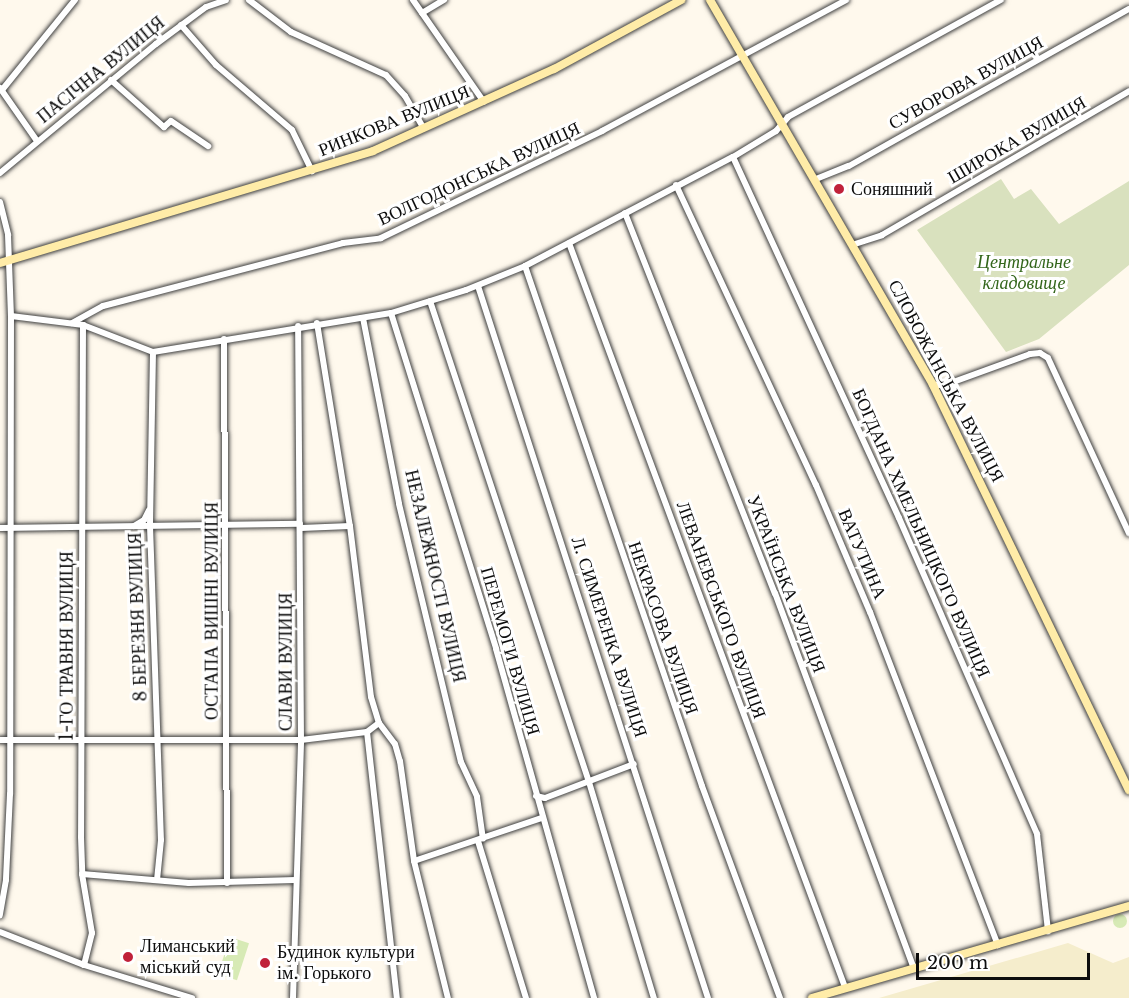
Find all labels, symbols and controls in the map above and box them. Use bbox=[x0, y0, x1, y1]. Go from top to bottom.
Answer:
street label: ПАСІЧНА ВУЛИЦЯ bbox=[33, 12, 169, 128]
street label: СУВОРОВА ВУЛИЦЯ bbox=[885, 32, 1047, 134]
street label: РИНКОВА ВУЛИЦЯ bbox=[315, 81, 473, 161]
street label: ШИРОКА ВУЛИЦЯ bbox=[944, 92, 1090, 188]
street label: ВОЛГОДОНСЬКА ВУЛИЦЯ bbox=[374, 118, 584, 230]
place label: Соняшний bbox=[851, 178, 933, 200]
marker: Соняшний bbox=[832, 182, 846, 196]
park label: Центральне кладовище bbox=[977, 252, 1071, 294]
street label: СЛОБОЖАНСЬКА ВУЛИЦЯ bbox=[883, 276, 1009, 486]
street label: БОГДАНА ХМЕЛЬНИЦКОГО ВУЛИЦЯ bbox=[847, 385, 995, 681]
street label: НЕЗАЛЕЖНОСТІ ВУЛИЦЯ bbox=[400, 468, 470, 684]
street label: УКРАЇНСЬКА ВУЛИЦЯ bbox=[742, 492, 830, 676]
street label: ЛЕВАНЕВСЬКОГО ВУЛИЦЯ bbox=[672, 498, 770, 722]
street label: ОСТАПА ВИШНІ ВУЛИЦЯ bbox=[201, 502, 223, 720]
street label: ВАТУТИНА bbox=[833, 506, 891, 602]
street label: 8 БЕРЕЗНЯ ВУЛИЦЯ bbox=[124, 532, 152, 702]
street label: Л. СИМЕРЕНКА ВУЛИЦЯ bbox=[566, 534, 652, 740]
street label: НЕКРАСОВА ВУЛИЦЯ bbox=[623, 539, 703, 717]
street label: 1-ГО ТРАВНЯ ВУЛИЦЯ bbox=[56, 551, 78, 741]
street label: ПЕРЕМОГИ ВУЛИЦЯ bbox=[476, 564, 544, 738]
street label: СЛАВИ ВУЛИЦЯ bbox=[275, 593, 297, 731]
place label: Лиманський міський суд bbox=[140, 936, 235, 978]
scale bar bbox=[919, 941, 1093, 979]
place label: Будинок культури ім. Горького bbox=[277, 942, 415, 984]
marker: Лиманський міський суд bbox=[121, 950, 135, 964]
text: 200 m bbox=[927, 952, 988, 974]
marker: Будинок культури ім. Горького bbox=[258, 956, 272, 970]

